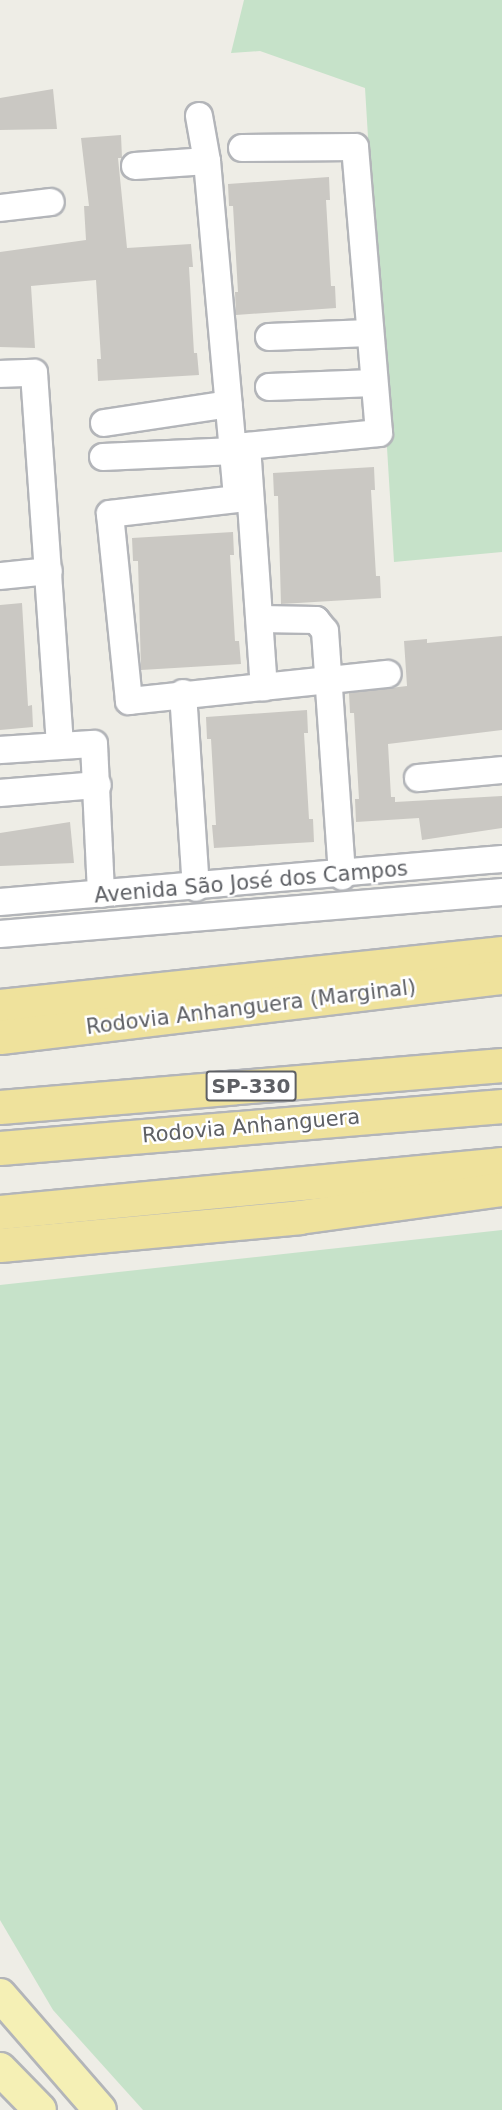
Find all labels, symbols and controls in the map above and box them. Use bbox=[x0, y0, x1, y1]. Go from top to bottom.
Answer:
street label: Avenida São José dos Campos bbox=[93, 856, 409, 908]
street label: Rodovia Anhanguera (Marginal) bbox=[85, 974, 417, 1040]
road number: SP-330 bbox=[204, 1069, 298, 1103]
street label: Rodovia Anhanguera bbox=[141, 1104, 361, 1148]

